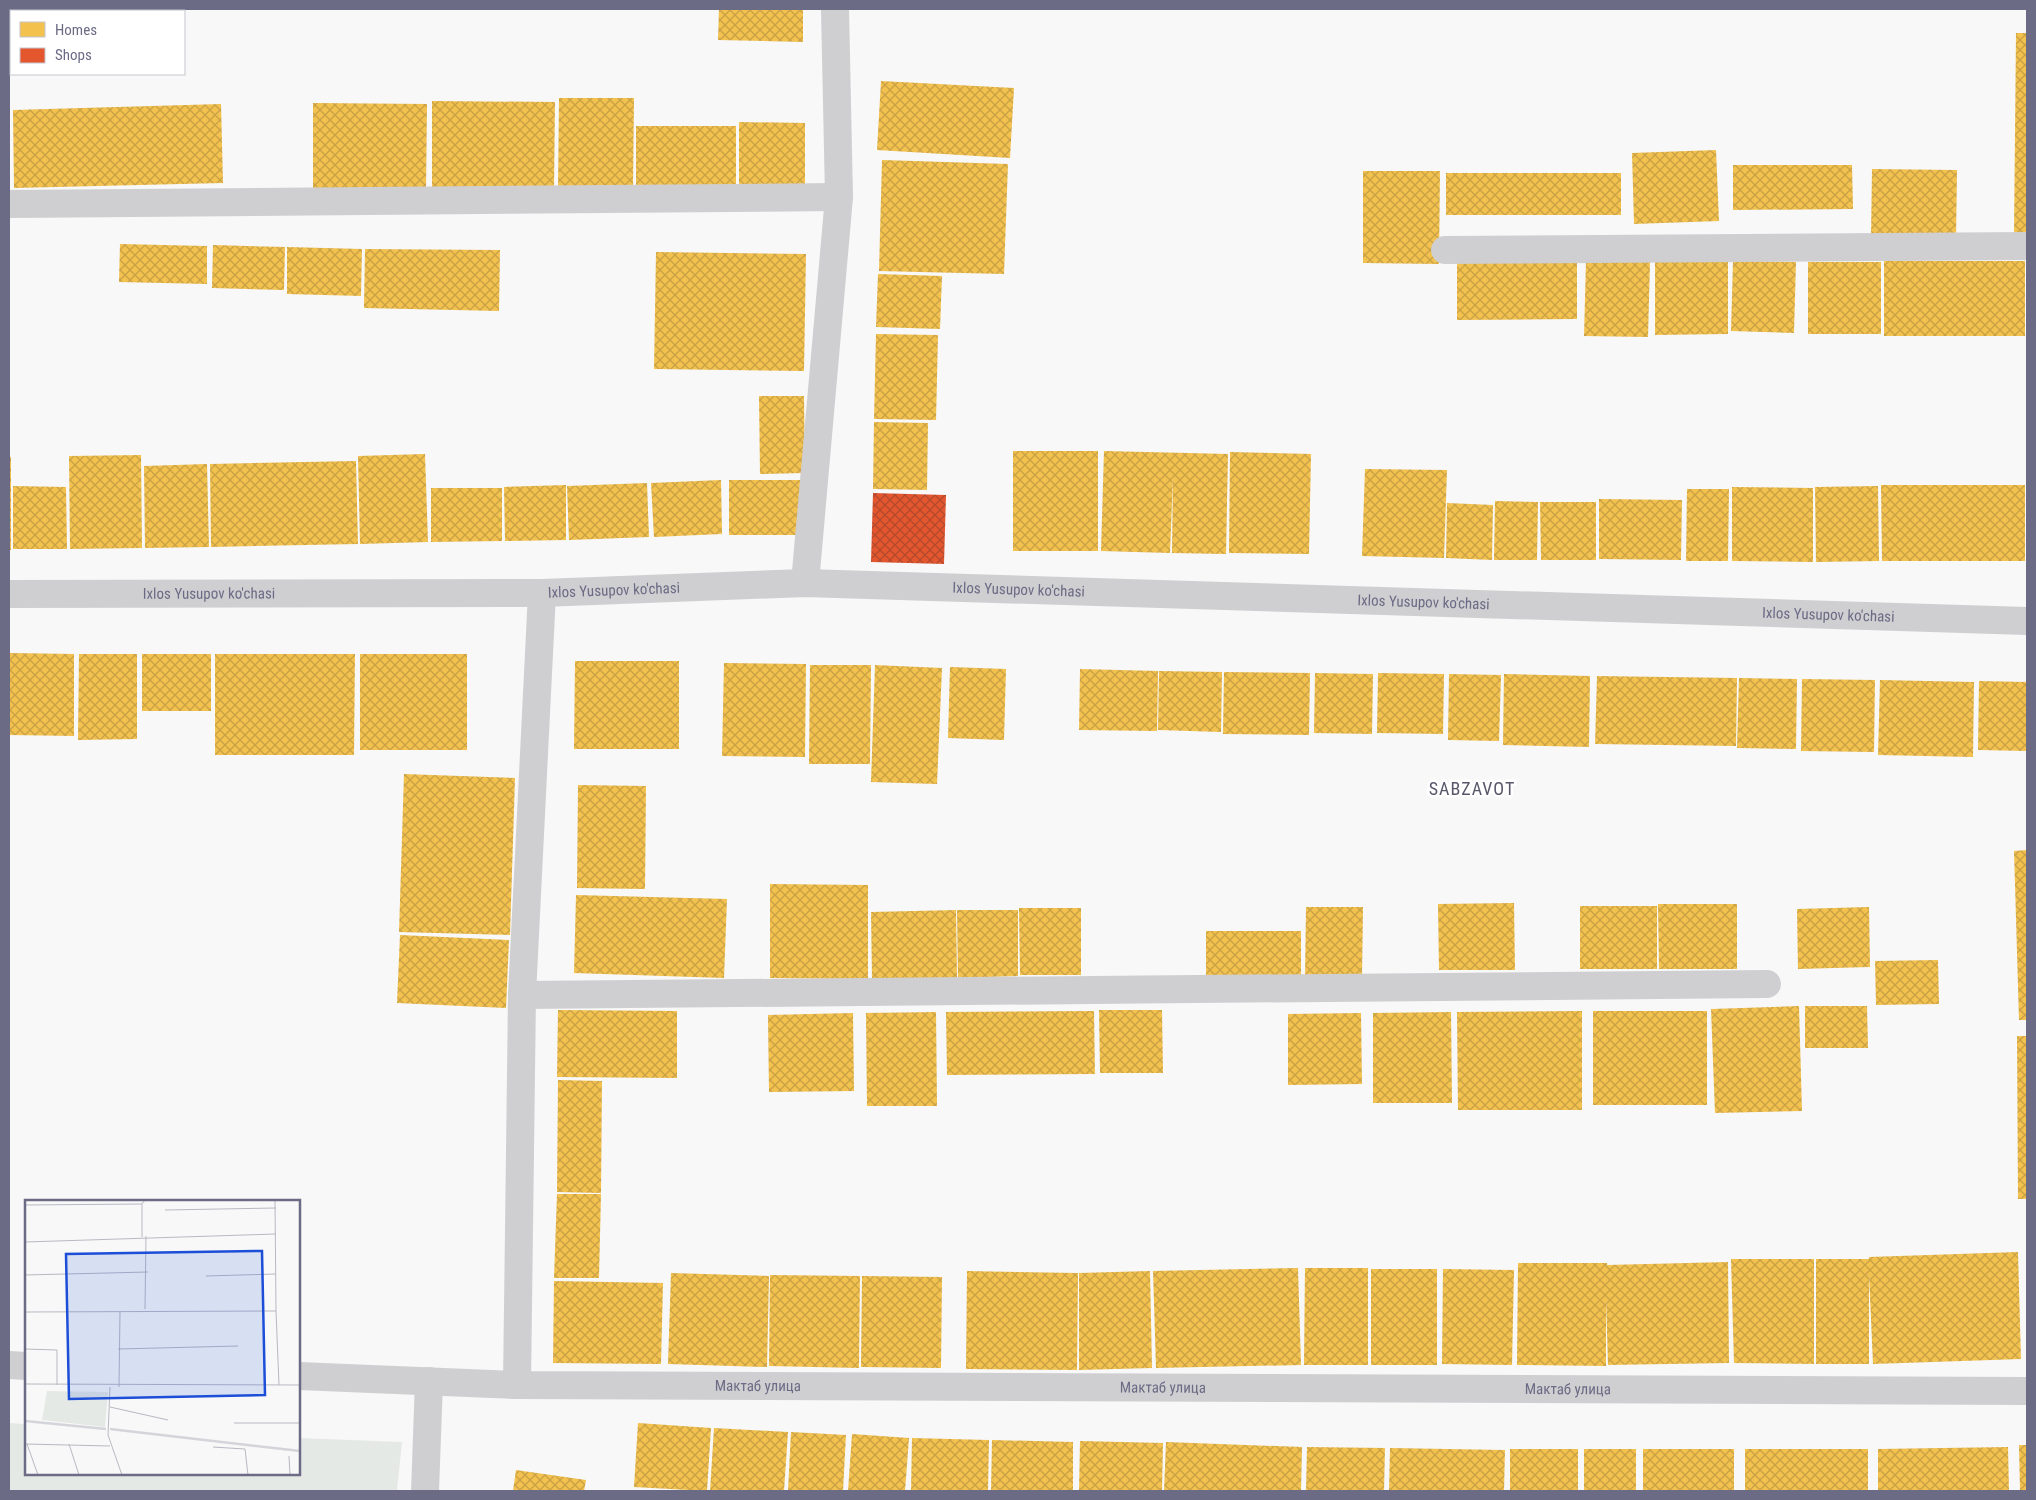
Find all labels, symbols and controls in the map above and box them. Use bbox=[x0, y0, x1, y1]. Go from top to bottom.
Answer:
legend bbox=[10, 10, 185, 75]
text: Homes bbox=[55, 21, 97, 39]
text: Shops bbox=[55, 46, 92, 64]
street label: Ixlos Yusupov ko'chasi bbox=[547, 579, 680, 602]
street label: Ixlos Yusupov ko'chasi bbox=[952, 579, 1085, 601]
street label: Ixlos Yusupov ko'chasi bbox=[143, 585, 275, 603]
street label: Ixlos Yusupov ko'chasi bbox=[1357, 591, 1490, 613]
street label: Ixlos Yusupov ko'chasi bbox=[1762, 604, 1895, 626]
district label: SABZAVOT bbox=[1429, 778, 1515, 799]
inset map bbox=[25, 1200, 300, 1475]
street label: Мактаб улица bbox=[715, 1377, 801, 1395]
street label: Мактаб улица bbox=[1120, 1378, 1206, 1397]
street label: Мактаб улица bbox=[1525, 1380, 1611, 1398]

